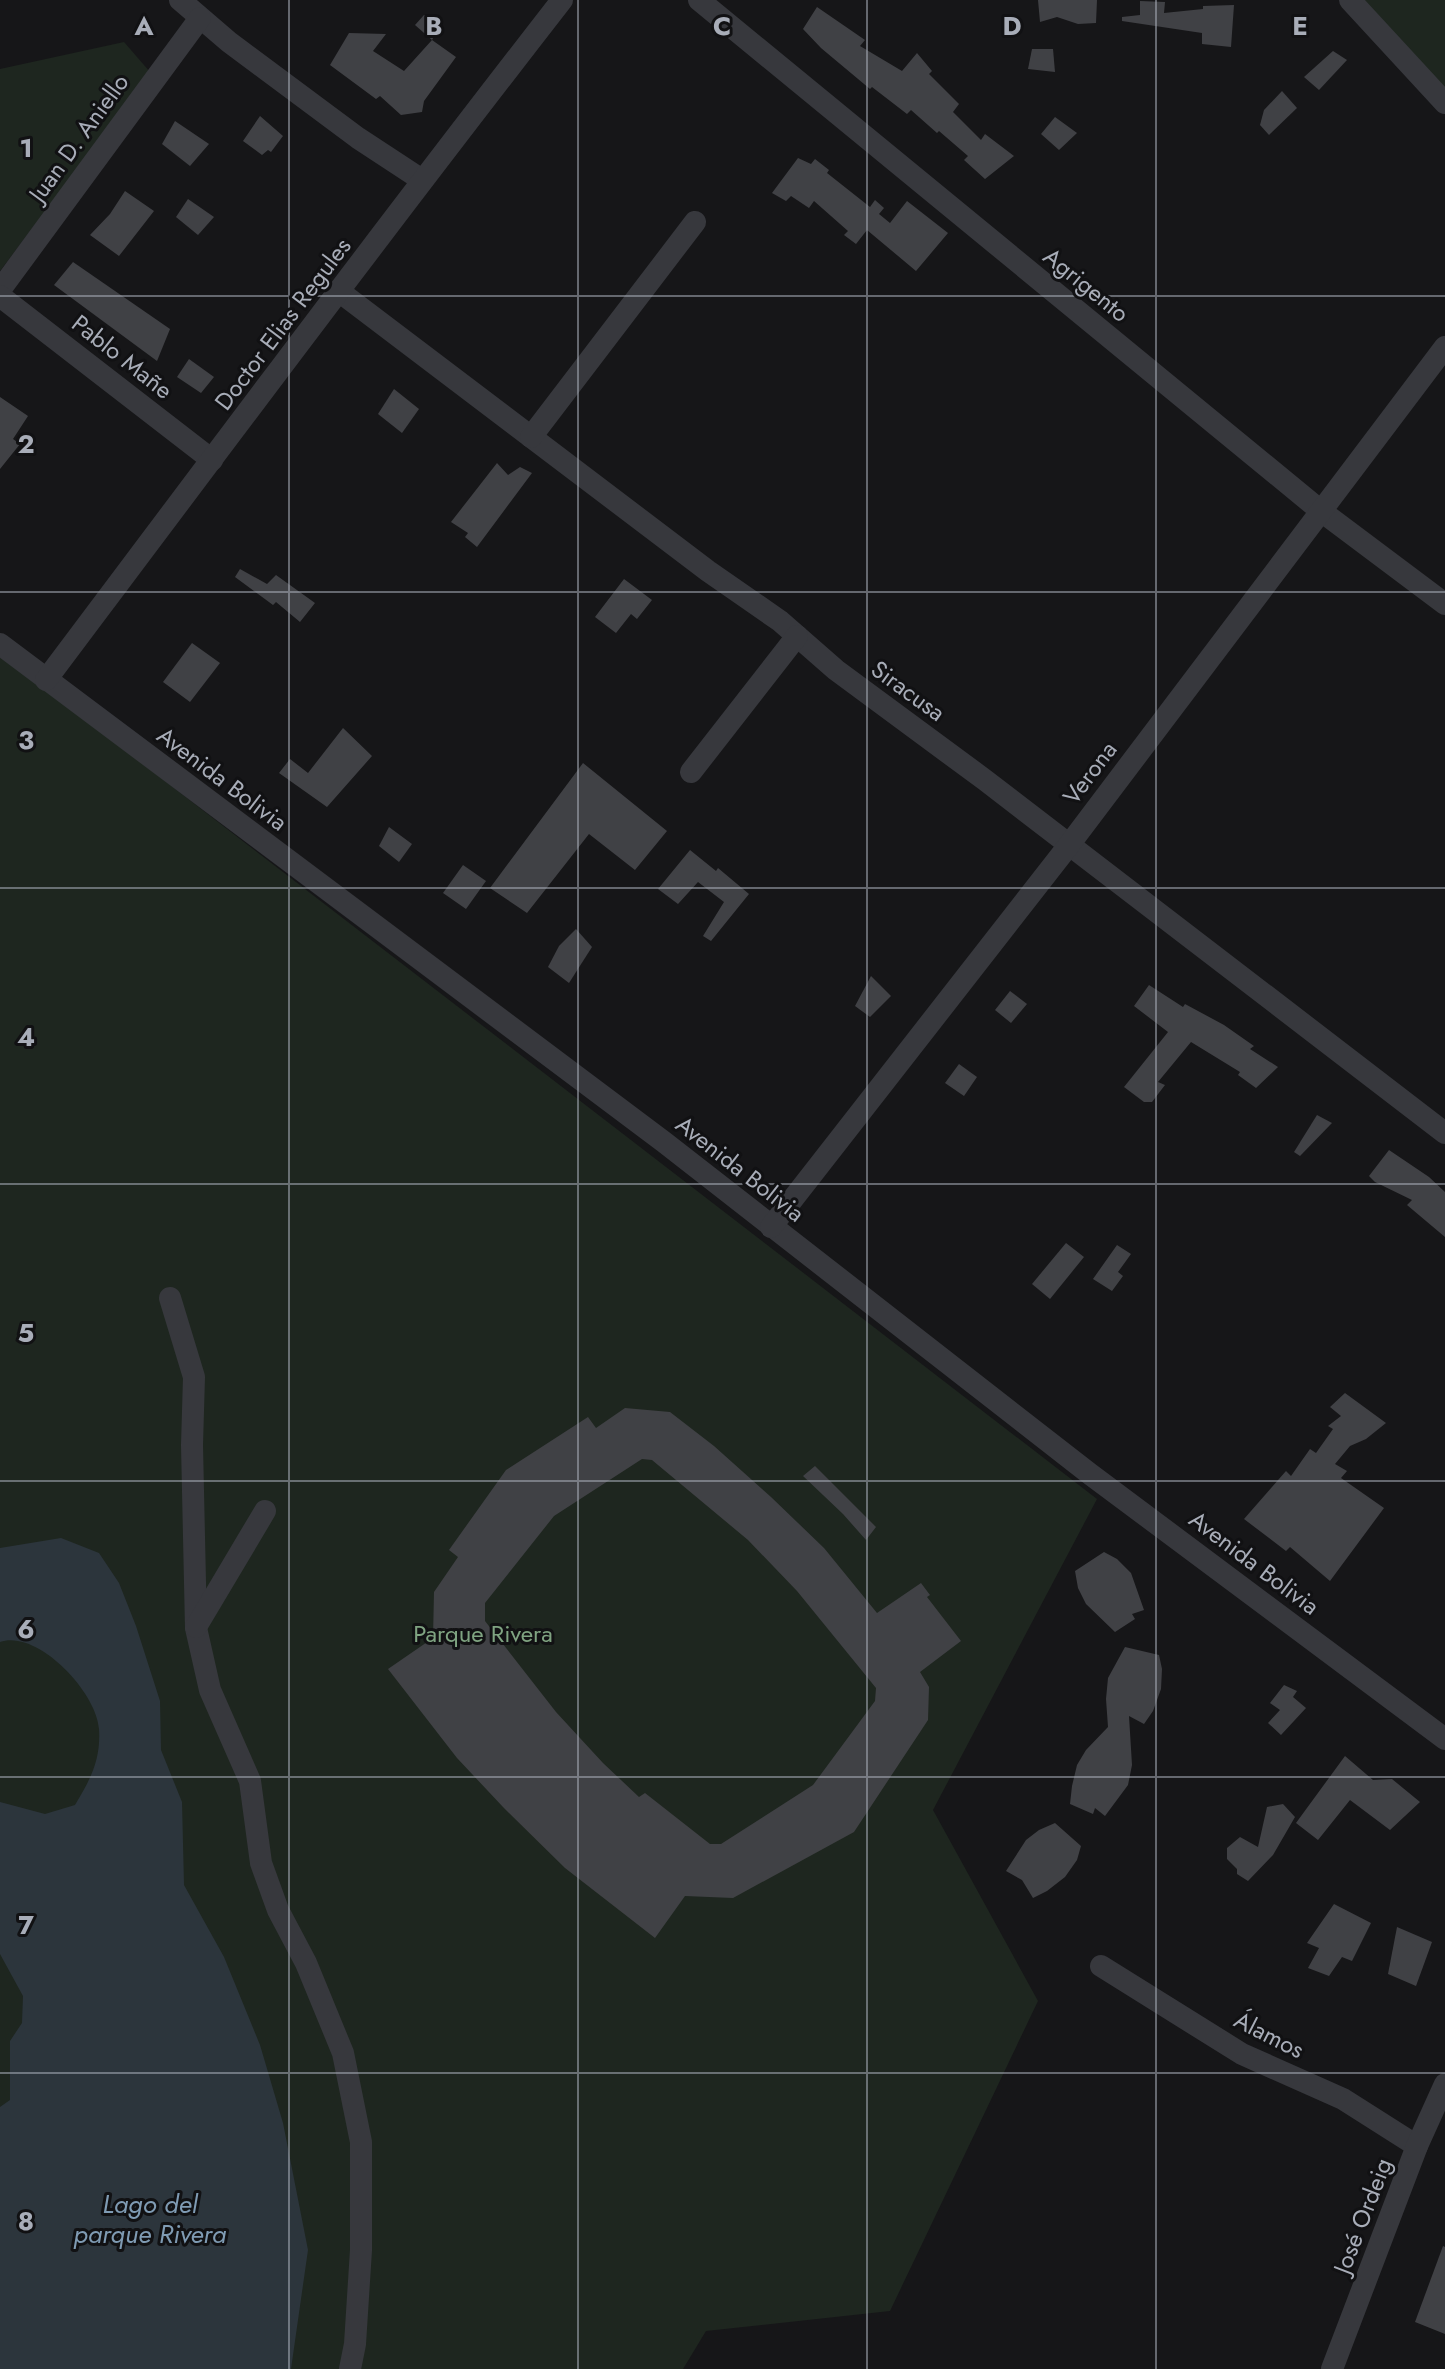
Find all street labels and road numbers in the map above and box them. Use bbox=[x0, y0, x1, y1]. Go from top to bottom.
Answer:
street label: Juan D. Aniello bbox=[18, 66, 137, 211]
street label: Doctor Elias Regules bbox=[206, 230, 359, 417]
street label: Agrigento bbox=[1036, 239, 1137, 330]
street label: Pablo Mañe bbox=[64, 306, 180, 407]
street label: Siracusa bbox=[864, 652, 953, 730]
street label: Avenida Bolivia bbox=[150, 718, 295, 839]
street label: Verona bbox=[1054, 734, 1125, 812]
street label: Avenida Bolivia bbox=[668, 1107, 812, 1230]
street label: Avenida Bolivia bbox=[1182, 1502, 1327, 1623]
street label: Álamos bbox=[1228, 2002, 1310, 2067]
street label: José Ordeig bbox=[1323, 2153, 1401, 2281]

